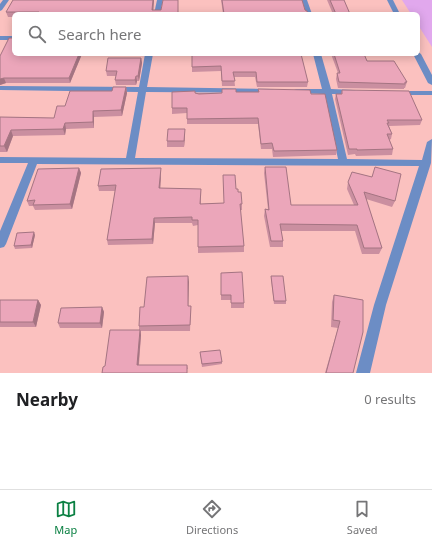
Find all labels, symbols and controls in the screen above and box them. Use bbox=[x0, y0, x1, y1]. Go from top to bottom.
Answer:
search box bbox=[12, 12, 420, 56]
icon: search bbox=[26, 23, 48, 45]
text: Search here bbox=[58, 24, 141, 44]
text: Nearby bbox=[16, 388, 78, 411]
text: 0 results bbox=[364, 390, 416, 408]
tab: Map bbox=[54, 498, 77, 537]
tab: Directions bbox=[186, 498, 238, 537]
tab: Saved bbox=[347, 498, 378, 537]

